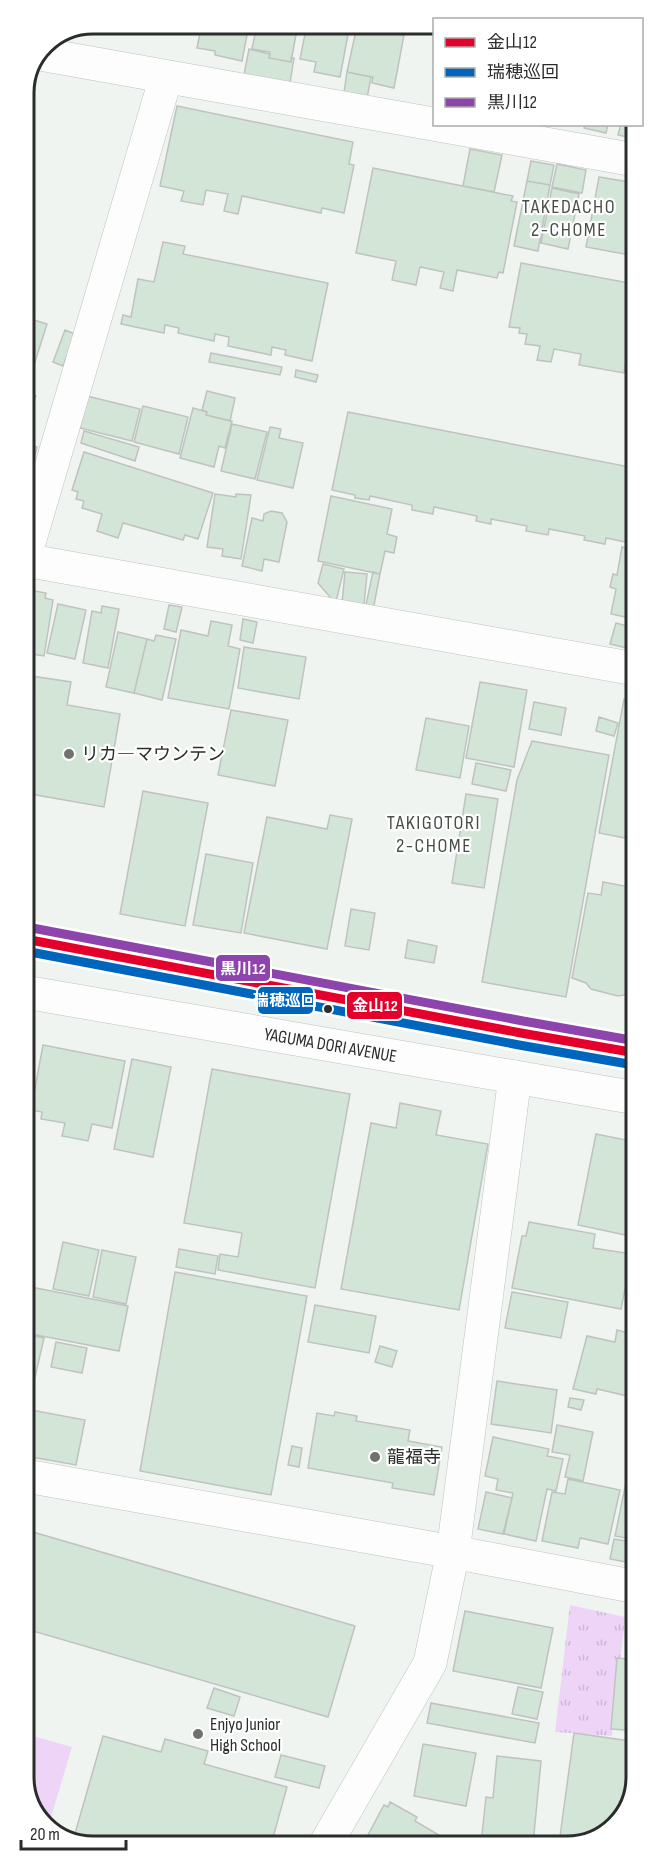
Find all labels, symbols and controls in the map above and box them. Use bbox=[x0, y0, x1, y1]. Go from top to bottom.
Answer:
legend bbox=[433, 18, 643, 126]
text: 金山12 bbox=[487, 32, 537, 53]
text: 瑞穂巡回 bbox=[487, 62, 559, 83]
text: 黒川12 bbox=[487, 92, 537, 113]
district label: TAKEDACHO 2-CHOME bbox=[522, 195, 616, 242]
place label: リカ―マウンテン bbox=[81, 744, 225, 765]
marker: リカ―マウンテン bbox=[62, 747, 76, 761]
district label: TAKIGOTORI 2-CHOME bbox=[387, 811, 481, 858]
line badge: 黒川12 bbox=[215, 954, 271, 982]
text: 黒川12 bbox=[220, 960, 266, 979]
line badge: 瑞穂巡回 bbox=[257, 986, 314, 1015]
line badge: 金山12 bbox=[346, 991, 403, 1020]
text: 瑞穂巡回 bbox=[253, 992, 317, 1011]
text: 金山12 bbox=[352, 997, 398, 1016]
unlabelled marker bbox=[322, 1003, 334, 1015]
street label: YAGUMA DORI AVENUE bbox=[262, 1023, 398, 1067]
place label: 龍福寺 bbox=[387, 1447, 441, 1468]
marker: 龍福寺 bbox=[368, 1450, 382, 1464]
place label: Enjyo Junior High School bbox=[210, 1714, 281, 1756]
marker: Enjyo Junior High School bbox=[191, 1727, 205, 1741]
scale bar bbox=[21, 1813, 126, 1851]
text: 20 m bbox=[30, 1824, 60, 1845]

